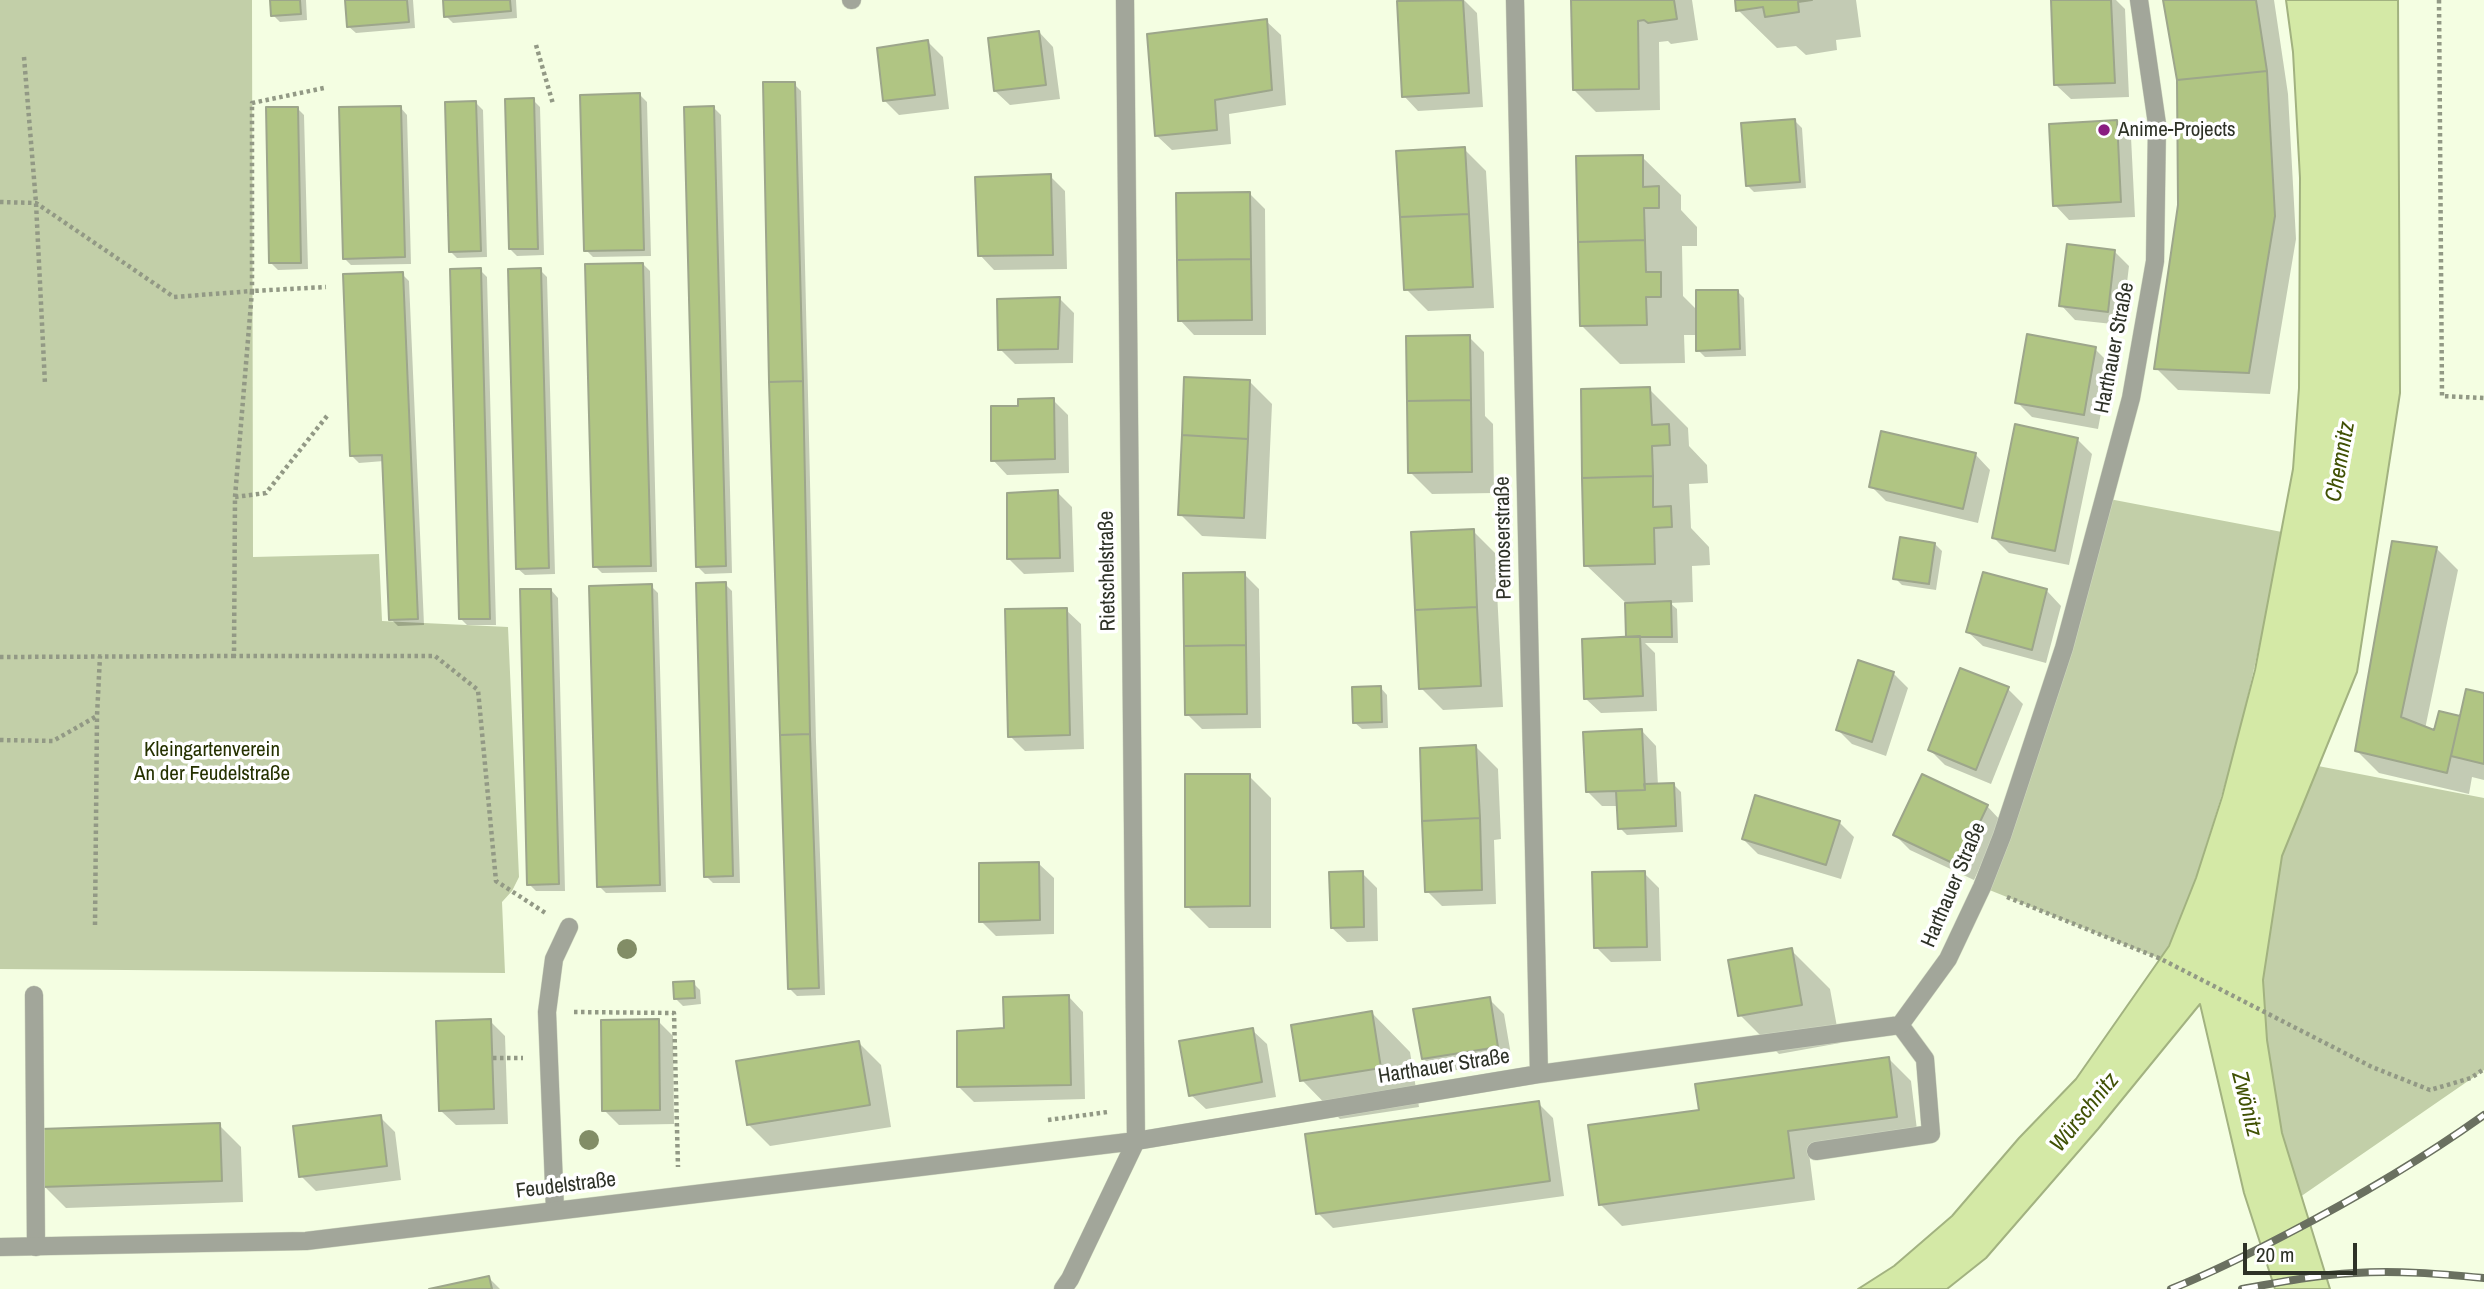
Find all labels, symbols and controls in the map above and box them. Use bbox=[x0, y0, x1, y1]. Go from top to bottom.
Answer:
place label: Anime-Projects bbox=[2118, 117, 2236, 143]
marker: Anime-Projects bbox=[2096, 122, 2112, 138]
street label: Harthauer Straße bbox=[2090, 280, 2140, 416]
water label: Chemnitz bbox=[2320, 420, 2362, 504]
street label: Permoserstraße bbox=[1490, 476, 1518, 600]
street label: Rietschelstraße bbox=[1094, 510, 1122, 632]
park label: Kleingartenverein An der Feudelstraße bbox=[134, 737, 290, 787]
street label: Harthauer Straße bbox=[1916, 819, 1992, 951]
street label: Harthauer Straße bbox=[1376, 1044, 1512, 1090]
water label: Würschnitz bbox=[2045, 1068, 2125, 1158]
water label: Zwönitz bbox=[2225, 1069, 2267, 1139]
street label: Feudelstraße bbox=[515, 1167, 617, 1205]
scale bar bbox=[2246, 1230, 2360, 1274]
text: 20 m bbox=[2256, 1240, 2294, 1269]

